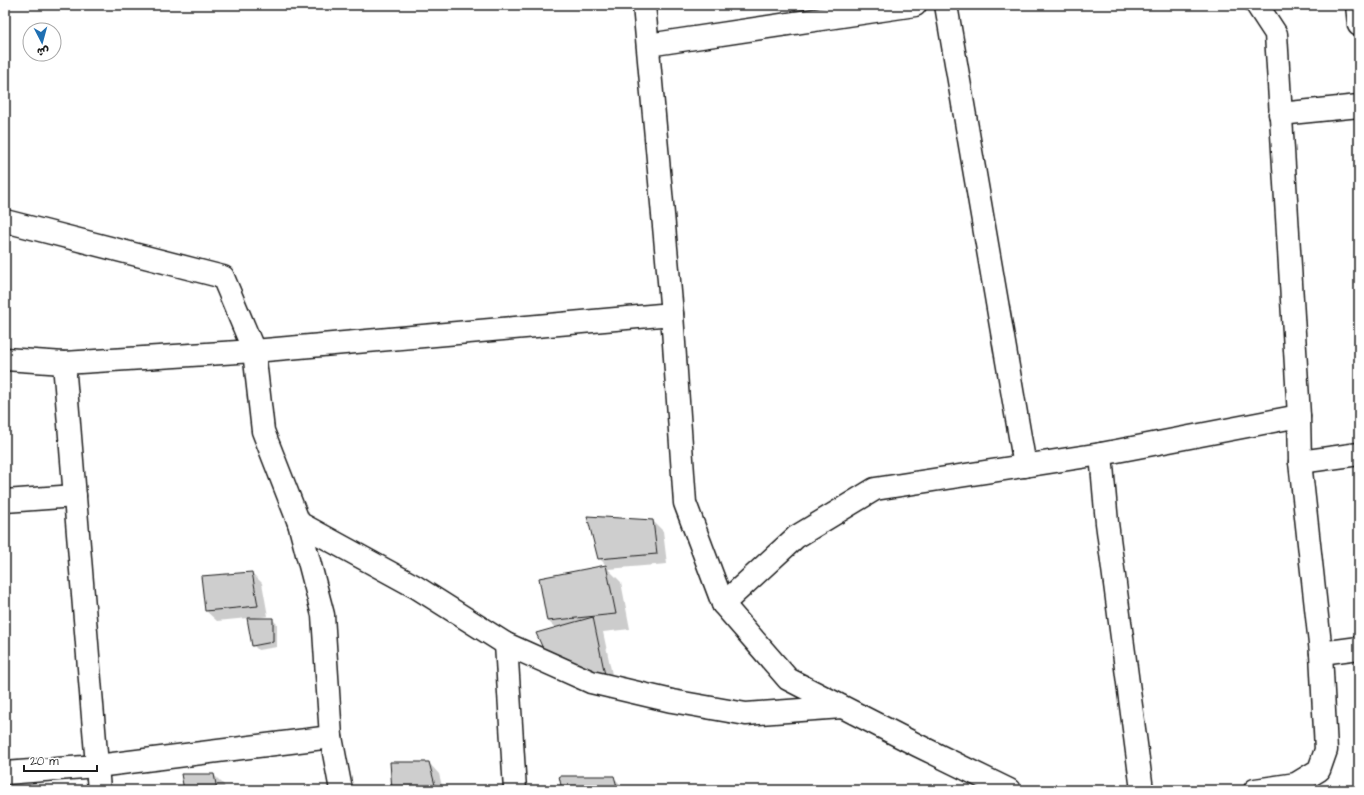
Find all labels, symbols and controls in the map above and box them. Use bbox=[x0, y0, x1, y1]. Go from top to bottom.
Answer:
north arrow bbox=[22, 22, 62, 62]
text: ش bbox=[36, 43, 50, 60]
scale bar bbox=[24, 747, 97, 773]
text: 20 m bbox=[30, 753, 59, 770]

